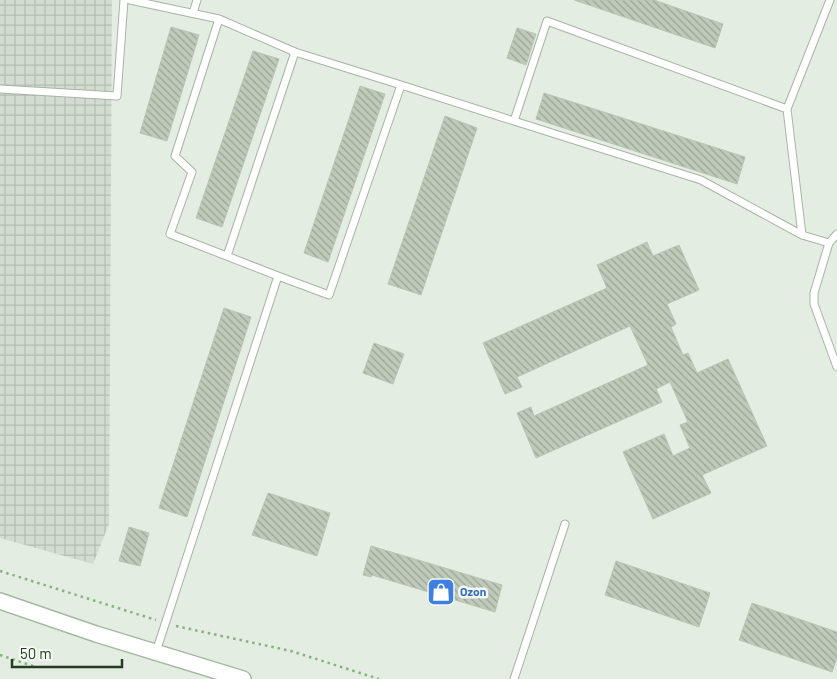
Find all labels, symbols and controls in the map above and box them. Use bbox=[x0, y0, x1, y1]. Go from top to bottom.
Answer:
shop icon: Ozon bbox=[426, 577, 456, 607]
place label: Ozon bbox=[460, 584, 486, 598]
scale bar bbox=[12, 636, 122, 668]
text: 50 m bbox=[20, 644, 52, 662]

